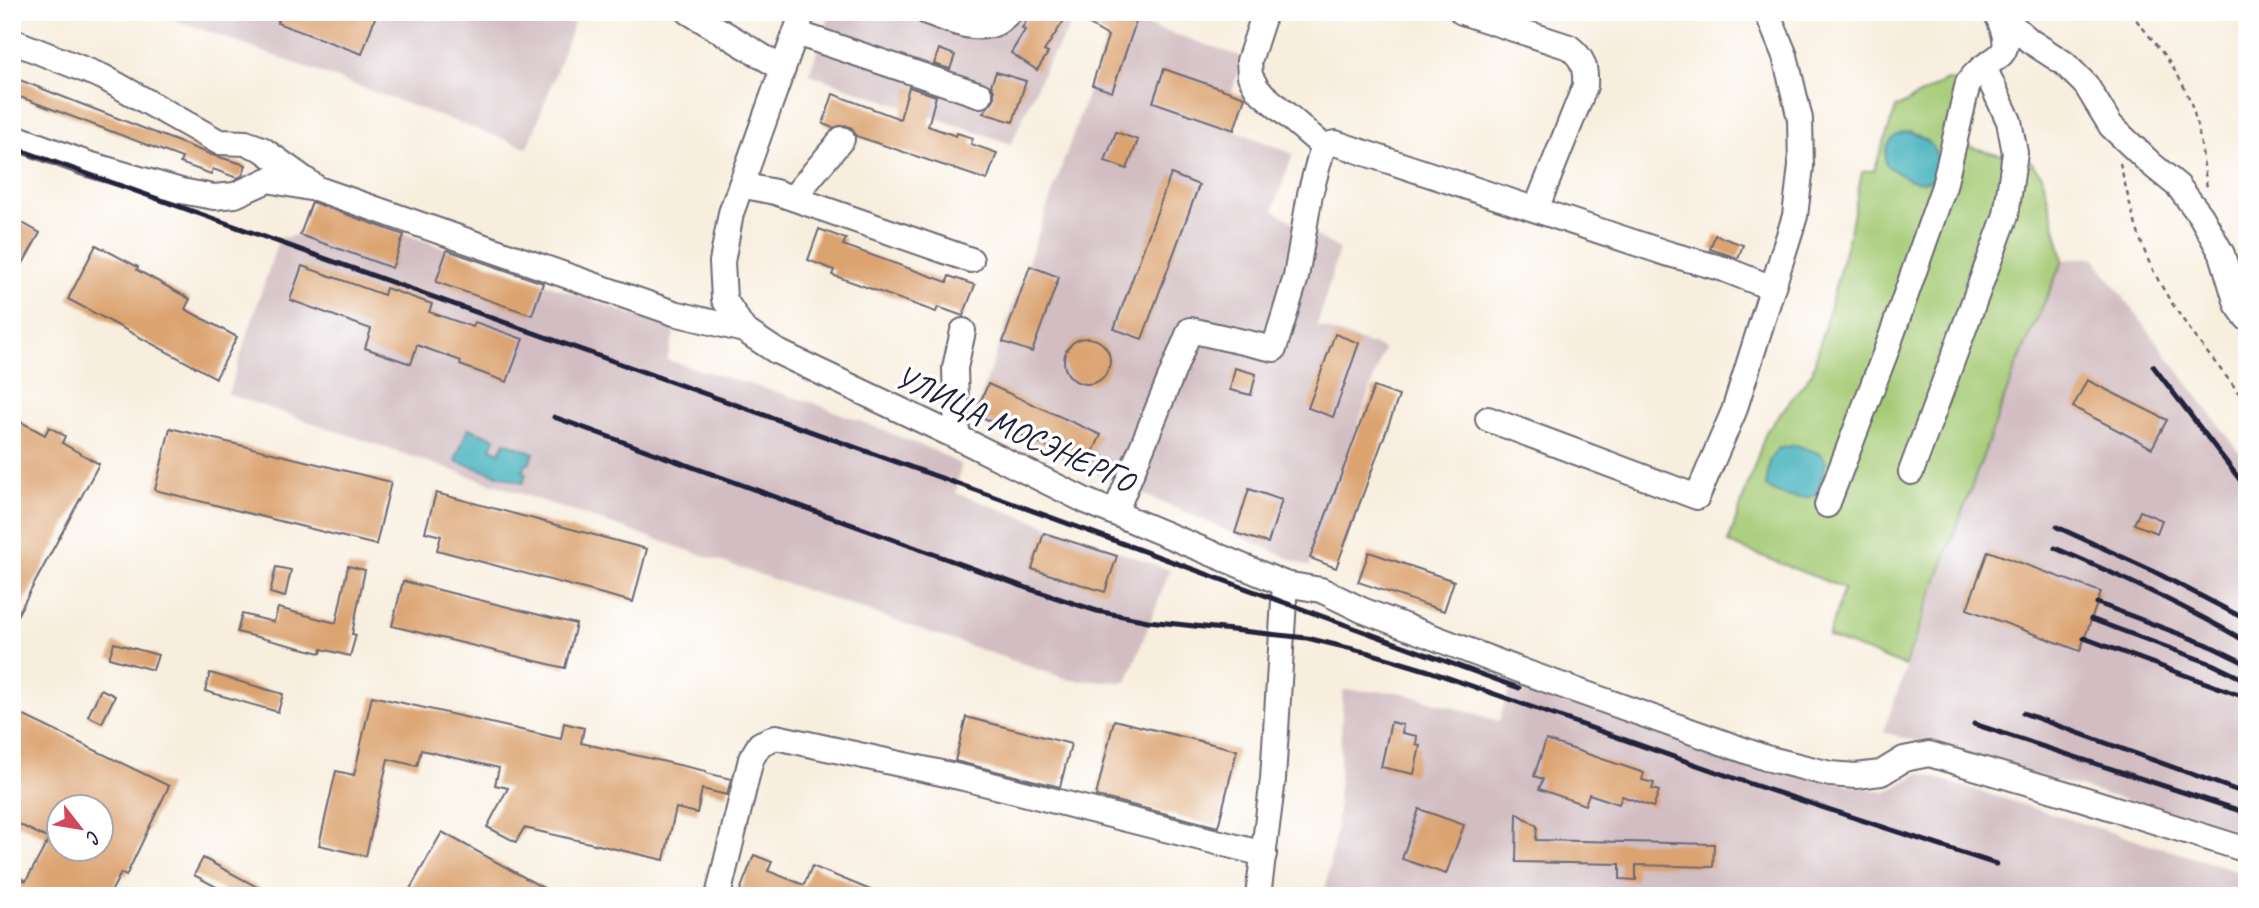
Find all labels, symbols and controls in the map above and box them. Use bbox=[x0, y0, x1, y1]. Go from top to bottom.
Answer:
street label: УЛИЦА МОСЭНЕРГО bbox=[888, 355, 1144, 504]
north arrow bbox=[46, 792, 116, 862]
text: С bbox=[80, 826, 106, 849]

